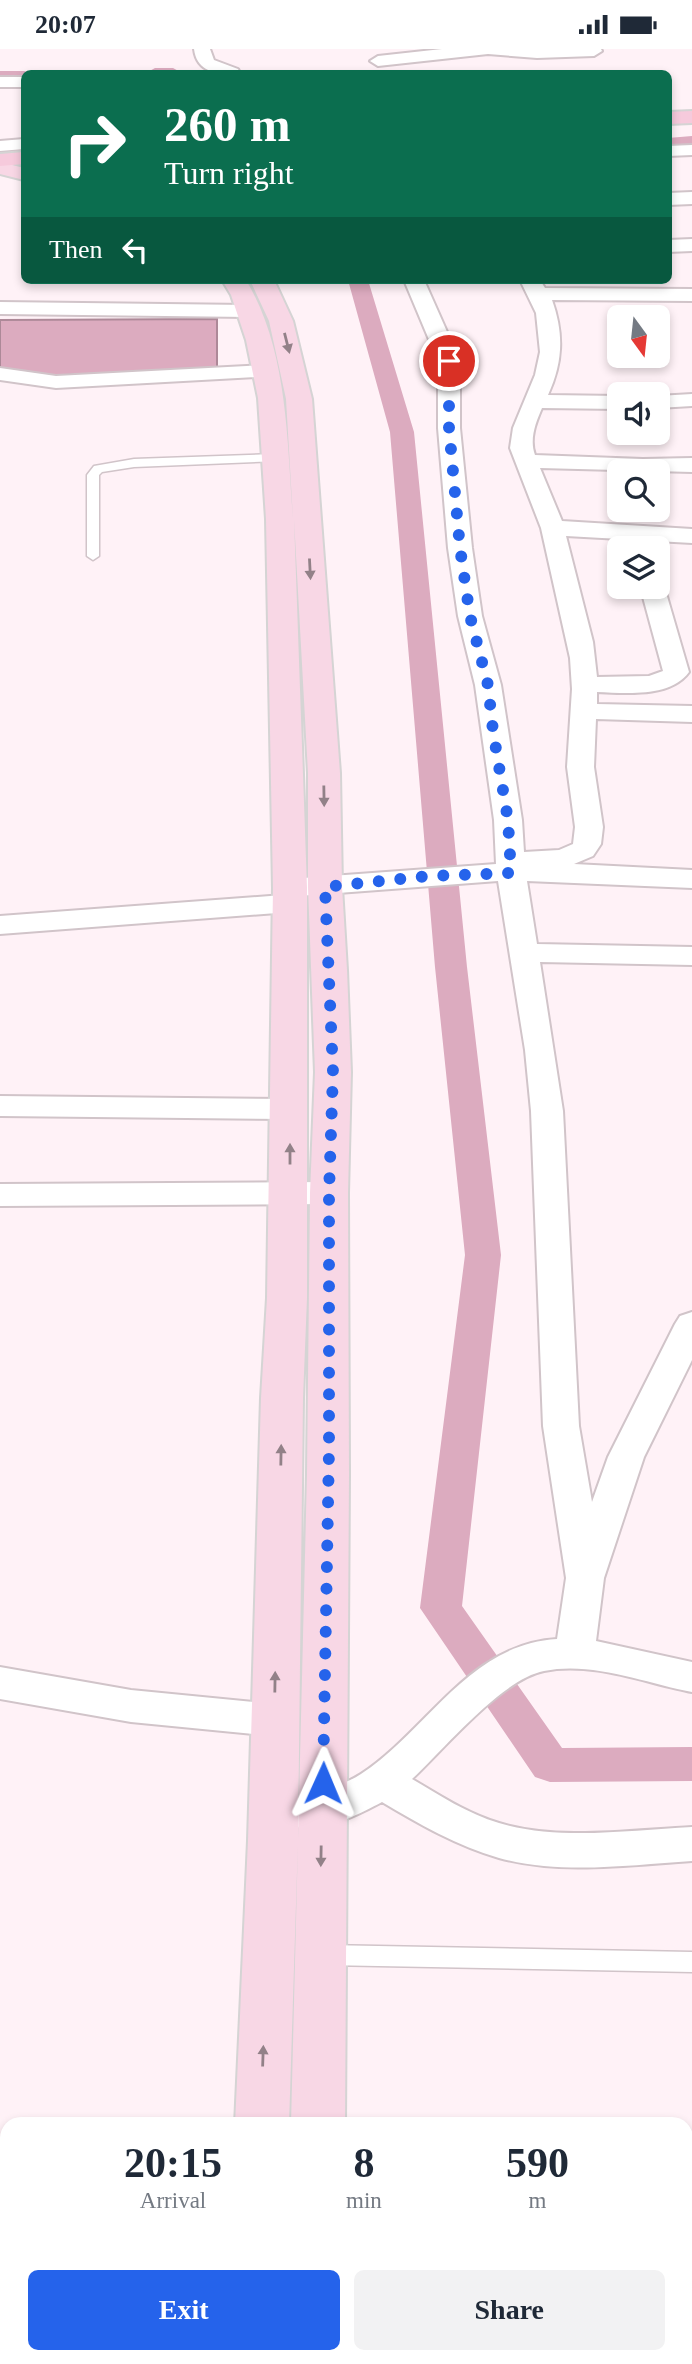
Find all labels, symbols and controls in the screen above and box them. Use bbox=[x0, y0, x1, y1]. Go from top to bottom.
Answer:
text: 20:07 bbox=[35, 10, 96, 39]
text: 260 m bbox=[164, 97, 291, 152]
icon: right bbox=[49, 98, 140, 189]
text: Turn right bbox=[164, 155, 294, 191]
icon: left bbox=[116, 231, 154, 269]
text: Then bbox=[49, 235, 102, 264]
north arrow bbox=[607, 305, 670, 367]
map controls bbox=[607, 305, 670, 599]
pin bbox=[419, 331, 479, 391]
one-way arrow bbox=[282, 332, 293, 354]
icon: arrive bbox=[430, 342, 468, 380]
button: sound bbox=[607, 382, 670, 445]
button: search bbox=[607, 459, 670, 522]
button: layers bbox=[607, 536, 670, 599]
one-way arrow bbox=[305, 558, 316, 580]
one-way arrow bbox=[318, 785, 330, 807]
one-way arrow bbox=[284, 1143, 296, 1165]
one-way arrow bbox=[275, 1443, 286, 1465]
one-way arrow bbox=[269, 1671, 281, 1693]
position arrow bbox=[286, 1746, 360, 1820]
one-way arrow bbox=[315, 1845, 327, 1867]
one-way arrow bbox=[258, 2045, 269, 2067]
text: 20:15 bbox=[124, 2140, 222, 2186]
text: 8 bbox=[353, 2140, 374, 2186]
text: 590 bbox=[506, 2140, 569, 2186]
text: Arrival bbox=[140, 2188, 206, 2213]
text: min bbox=[346, 2188, 382, 2213]
text: m bbox=[528, 2188, 546, 2213]
button: Exit bbox=[28, 2270, 340, 2350]
button: Share bbox=[354, 2270, 665, 2350]

